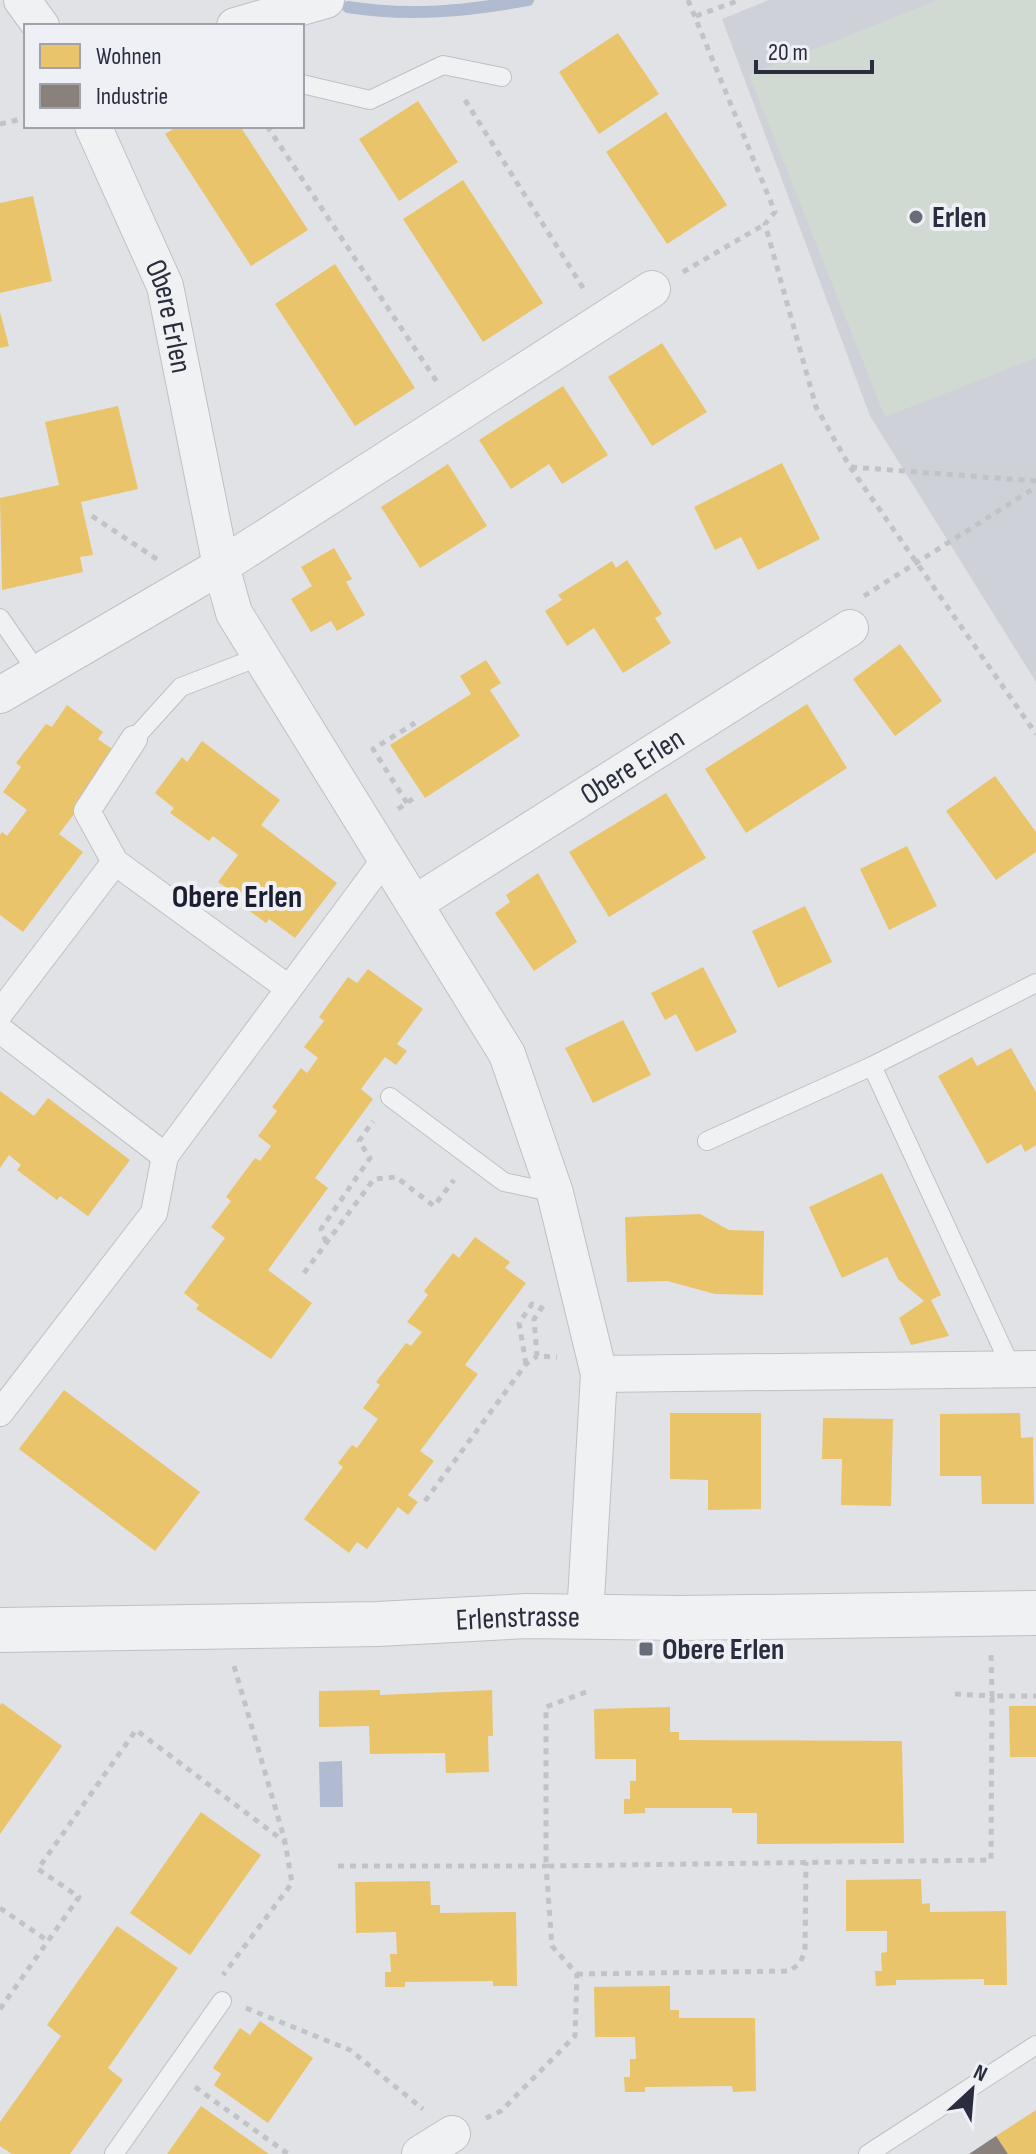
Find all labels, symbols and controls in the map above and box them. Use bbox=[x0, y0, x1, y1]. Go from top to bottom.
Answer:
legend bbox=[24, 24, 304, 128]
scale bar bbox=[756, 24, 872, 74]
text: 20 m bbox=[768, 38, 808, 67]
text: Wohnen bbox=[96, 42, 162, 71]
text: Industrie bbox=[96, 82, 168, 111]
place label: Erlen bbox=[932, 200, 987, 236]
marker: Erlen bbox=[907, 208, 925, 226]
street label: Obere Erlen bbox=[136, 254, 199, 376]
street label: Obere Erlen bbox=[574, 721, 691, 813]
district label: Obere Erlen bbox=[172, 878, 302, 917]
street label: Erlenstrasse bbox=[455, 1599, 580, 1639]
place label: Obere Erlen bbox=[662, 1632, 784, 1668]
marker: Obere Erlen bbox=[637, 1640, 655, 1658]
north arrow bbox=[932, 2050, 1012, 2130]
text: N bbox=[969, 2059, 991, 2088]

